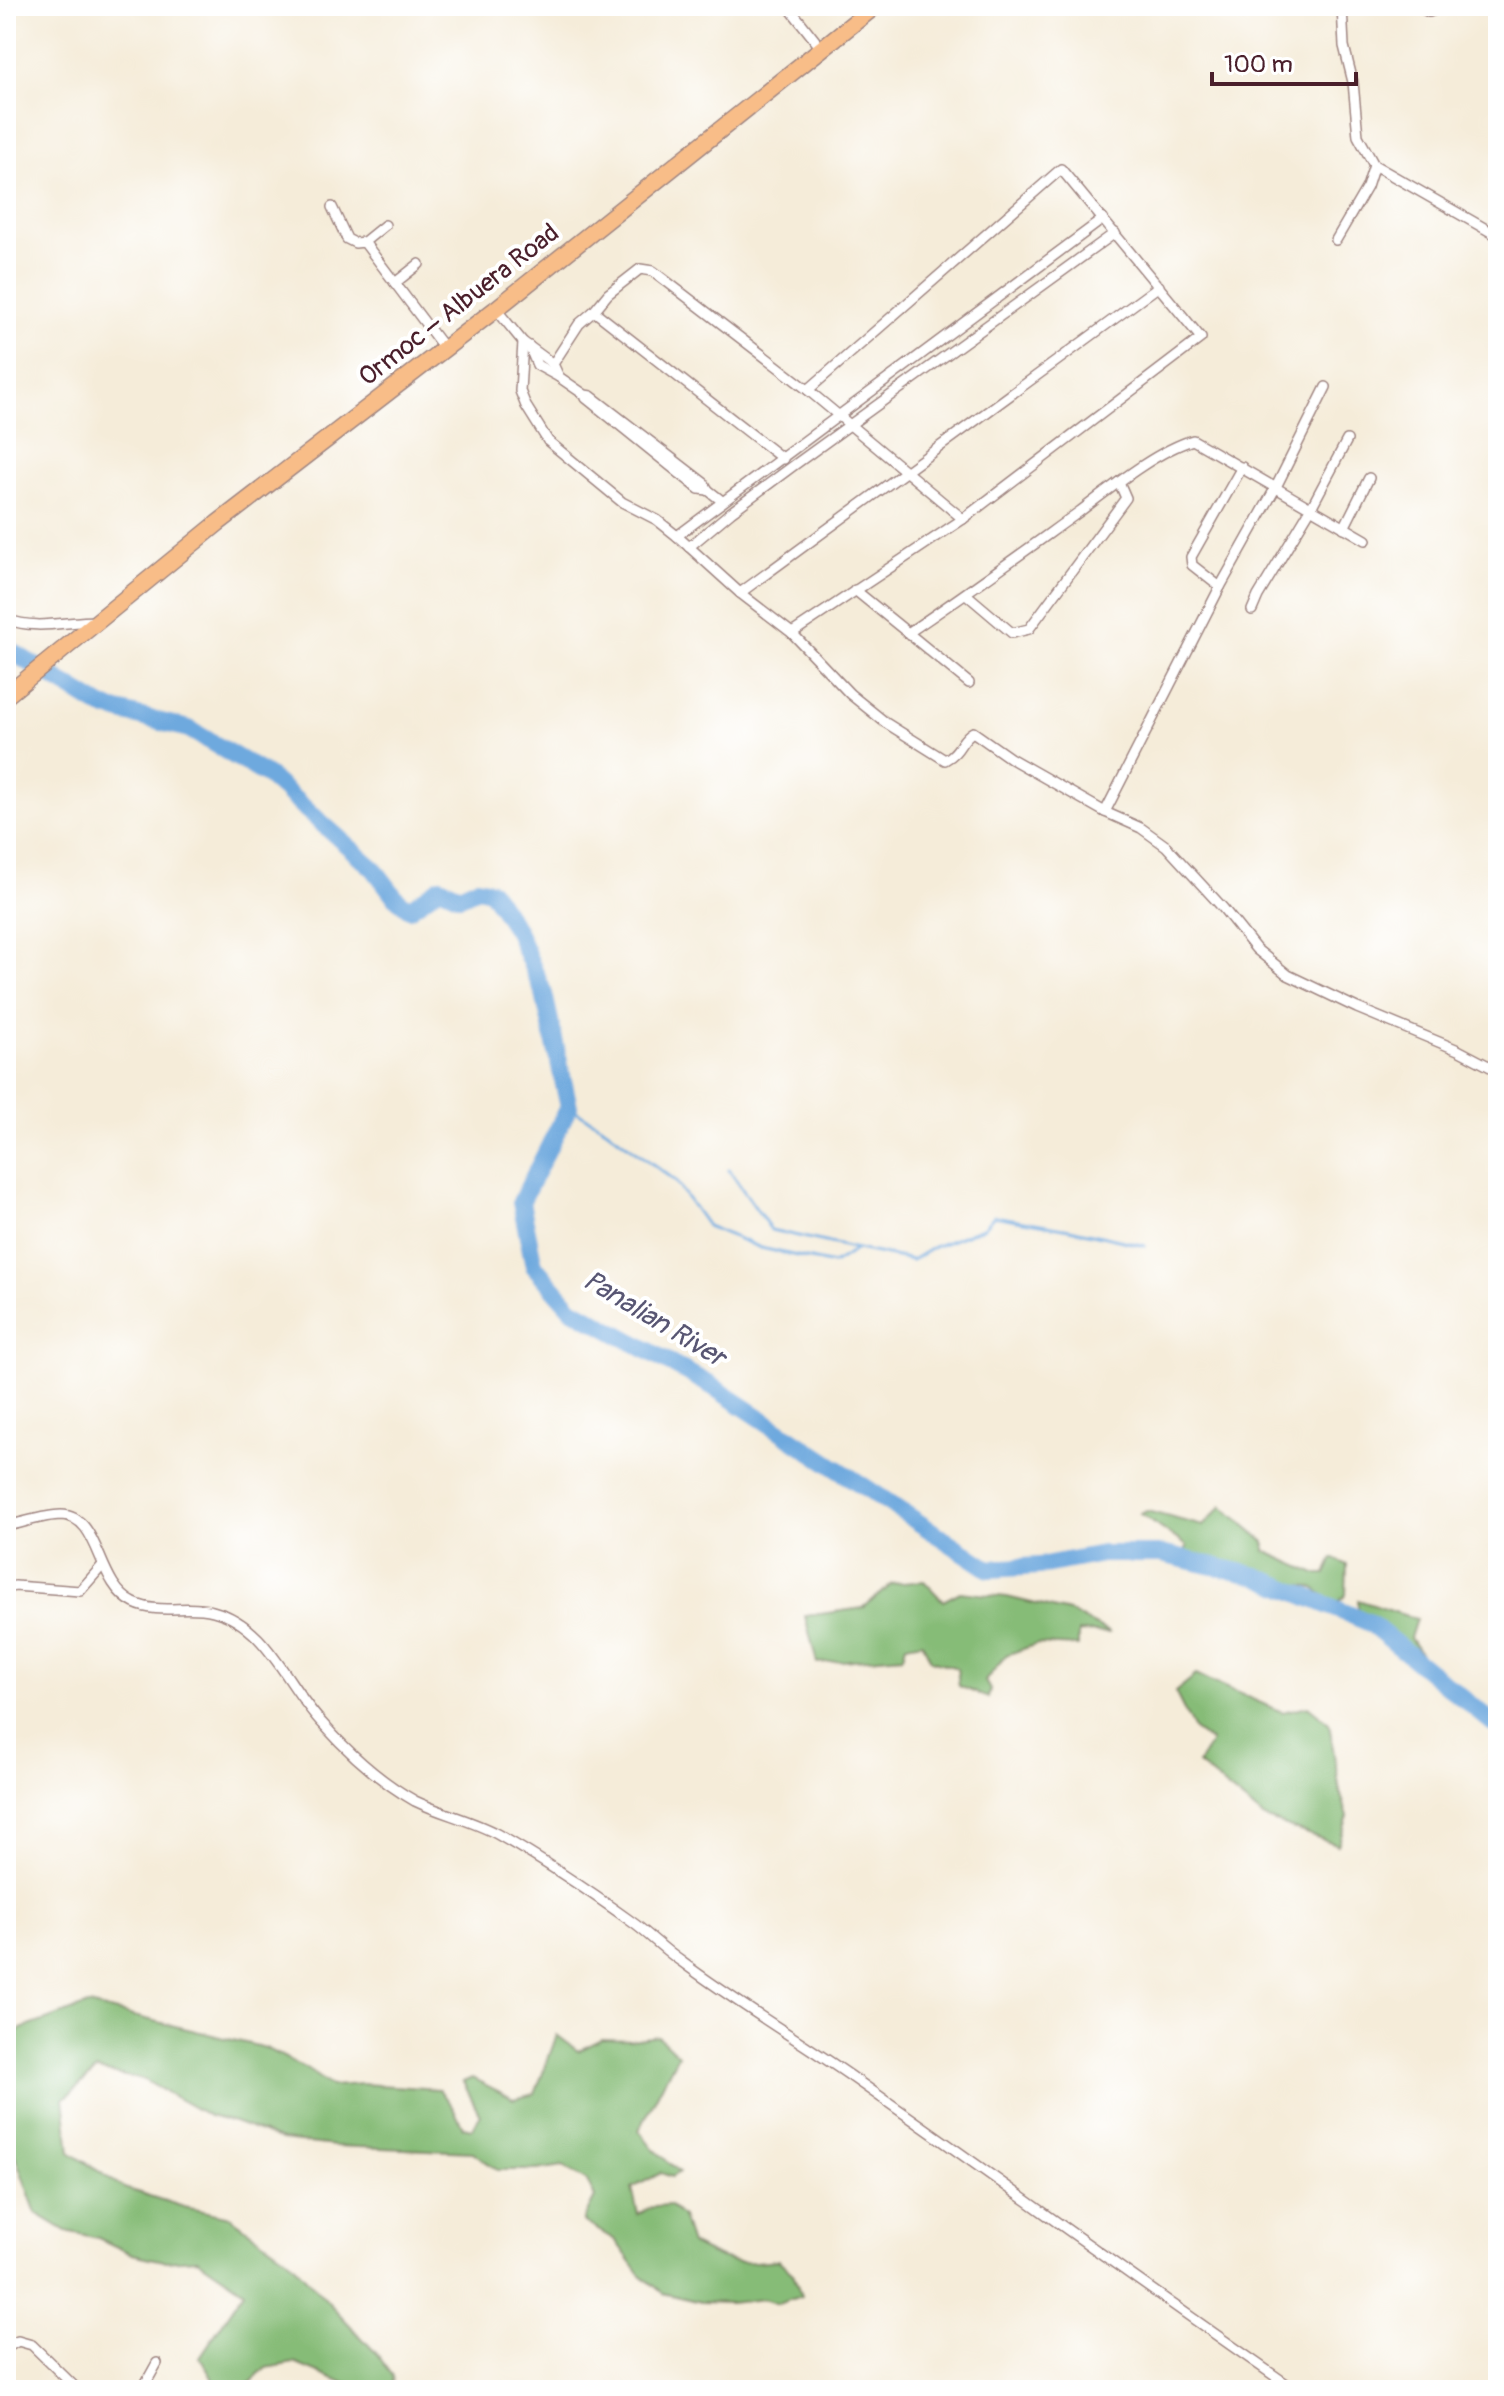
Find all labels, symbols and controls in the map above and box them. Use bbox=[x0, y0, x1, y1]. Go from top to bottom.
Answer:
scale bar bbox=[1212, 36, 1356, 86]
text: 100 m bbox=[1224, 50, 1293, 79]
street label: Ormoc – Albuera Road bbox=[353, 217, 565, 393]
water label: Panalian River bbox=[577, 1263, 734, 1377]

